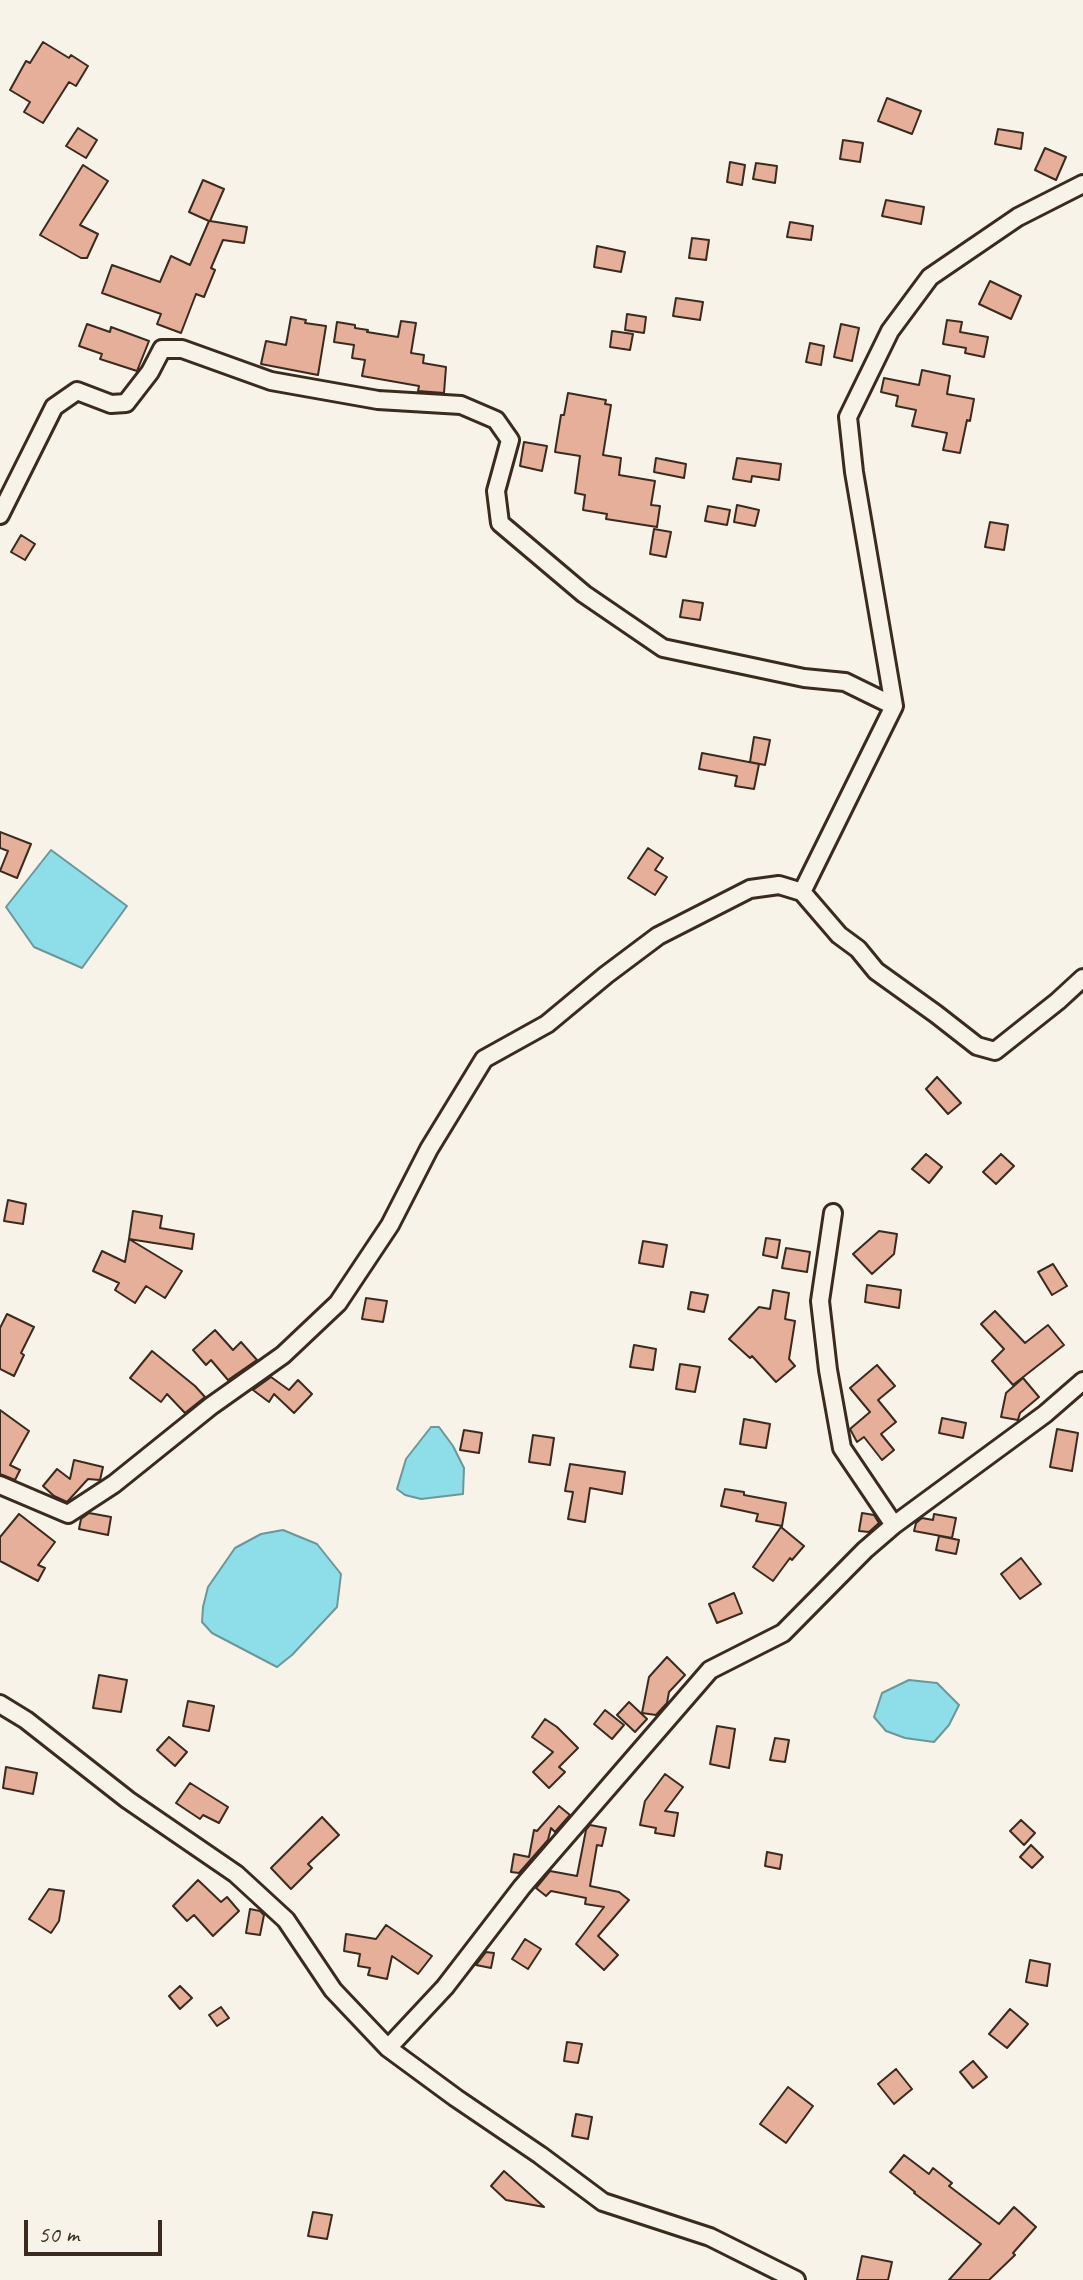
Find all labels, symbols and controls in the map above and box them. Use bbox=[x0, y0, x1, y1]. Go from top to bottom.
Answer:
scale bar bbox=[28, 2204, 166, 2254]
text: 50 m bbox=[38, 2219, 79, 2249]

